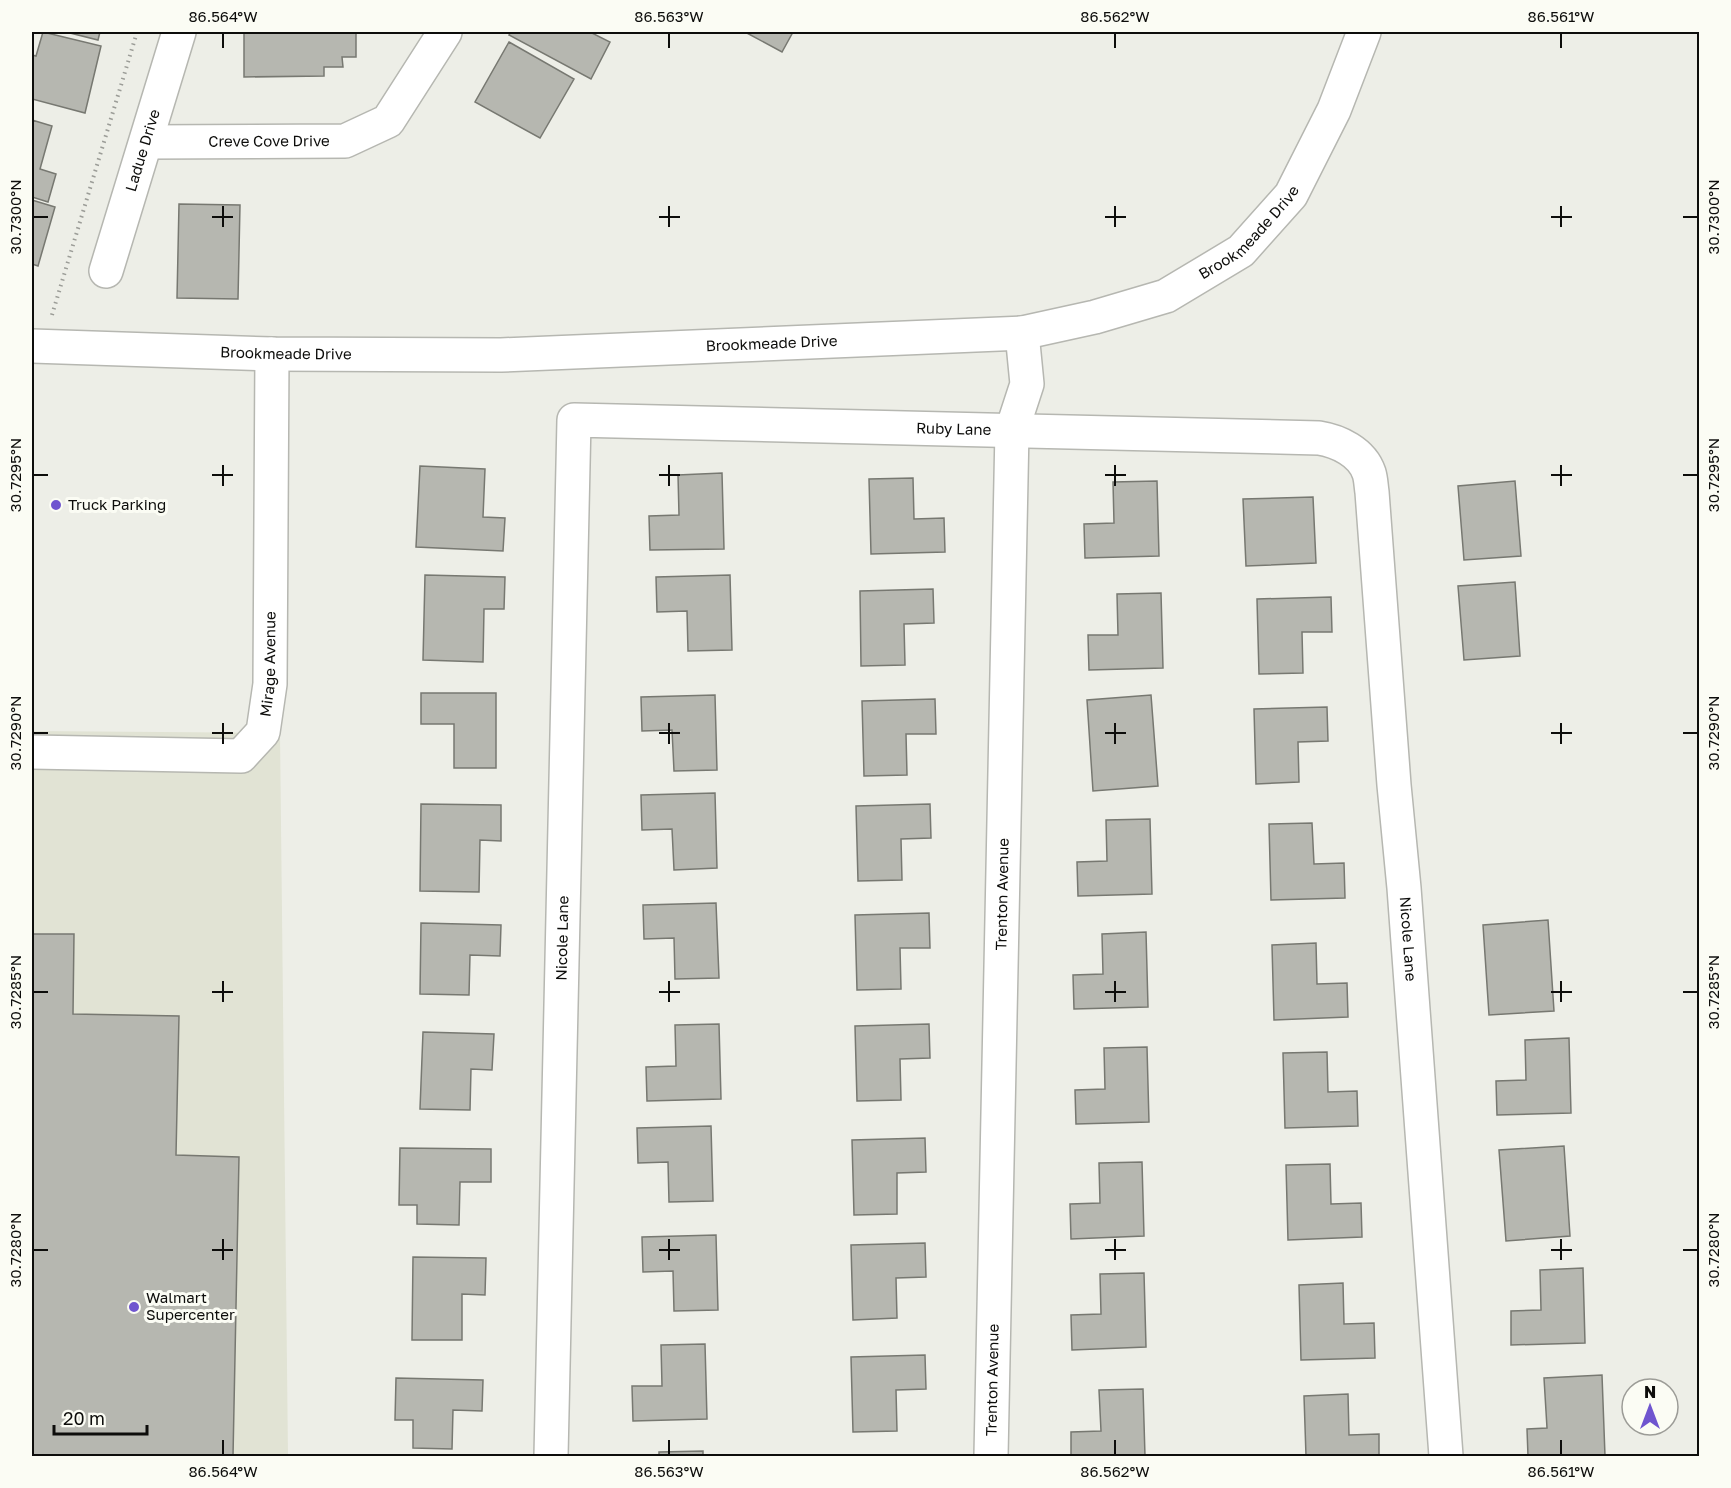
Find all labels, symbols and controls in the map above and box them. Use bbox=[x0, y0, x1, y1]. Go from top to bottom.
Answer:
text: 86.564°W bbox=[188, 7, 258, 25]
text: 86.563°W bbox=[634, 7, 704, 25]
text: 86.562°W bbox=[1080, 7, 1150, 25]
text: 86.561°W bbox=[1528, 7, 1594, 25]
street label: Ladue Drive bbox=[121, 107, 163, 194]
street label: Creve Cove Drive bbox=[208, 131, 330, 150]
text: 30.7300°N bbox=[6, 179, 24, 255]
text: 30.7300°N bbox=[1704, 179, 1722, 255]
street label: Brookmeade Drive bbox=[1195, 182, 1302, 282]
street label: Brookmeade Drive bbox=[705, 331, 838, 354]
street label: Brookmeade Drive bbox=[220, 342, 352, 362]
street label: Ruby Lane bbox=[916, 418, 992, 438]
text: 30.7295°N bbox=[6, 438, 24, 512]
text: 30.7295°N bbox=[1704, 438, 1722, 512]
place label: Truck Parking bbox=[68, 495, 166, 513]
marker: Truck Parking bbox=[49, 498, 63, 512]
street label: Mirage Avenue bbox=[255, 611, 278, 718]
text: 30.7290°N bbox=[6, 696, 24, 770]
text: 30.7290°N bbox=[1704, 696, 1722, 770]
street label: Trenton Avenue bbox=[991, 837, 1012, 950]
street label: Nicole Lane bbox=[552, 895, 571, 981]
street label: Nicole Lane bbox=[1397, 896, 1421, 982]
text: 30.7285°N bbox=[6, 955, 24, 1029]
text: 30.7285°N bbox=[1704, 955, 1722, 1029]
text: 30.7280°N bbox=[6, 1213, 24, 1287]
text: 30.7280°N bbox=[1704, 1213, 1722, 1287]
place label: Walmart Supercenter bbox=[146, 1288, 235, 1323]
marker: Walmart Supercenter bbox=[127, 1300, 141, 1314]
street label: Trenton Avenue bbox=[981, 1323, 1002, 1436]
north arrow bbox=[1620, 1377, 1680, 1437]
text: N bbox=[1644, 1382, 1656, 1402]
scale bar bbox=[54, 1398, 147, 1436]
text: 20 m bbox=[63, 1407, 105, 1429]
text: 86.564°W bbox=[188, 1462, 258, 1480]
text: 86.563°W bbox=[634, 1462, 704, 1480]
text: 86.562°W bbox=[1080, 1462, 1150, 1480]
text: 86.561°W bbox=[1528, 1462, 1594, 1480]

